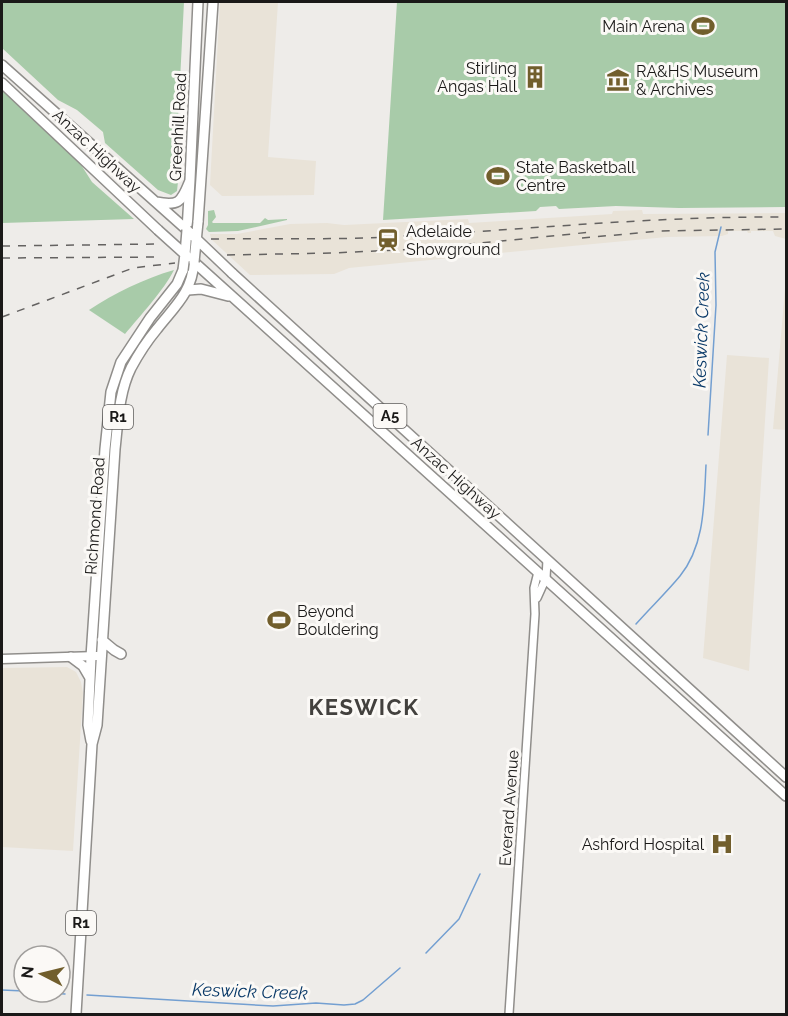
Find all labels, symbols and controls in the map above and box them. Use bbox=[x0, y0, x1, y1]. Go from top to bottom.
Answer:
sports icon: Main Arena bbox=[690, 13, 716, 39]
place label: Main Arena bbox=[602, 17, 685, 36]
place label: Stirling Angas Hall bbox=[437, 59, 518, 96]
place label: RA&HS Museum & Archives bbox=[636, 62, 758, 99]
building icon: Stirling Angas Hall bbox=[522, 64, 548, 90]
museum icon: RA&HS Museum & Archives bbox=[605, 67, 631, 93]
street label: Greenhill Road bbox=[166, 72, 190, 182]
street label: Anzac Highway bbox=[49, 105, 145, 197]
place label: State Basketball Centre bbox=[516, 158, 636, 195]
sports icon: State Basketball Centre bbox=[485, 163, 511, 189]
place label: Adelaide Showground bbox=[406, 222, 501, 259]
station icon: Adelaide Showground bbox=[375, 227, 401, 253]
water label: Keswick Creek bbox=[688, 271, 714, 388]
road number: A5 bbox=[374, 404, 406, 428]
road number: R1 bbox=[103, 405, 133, 429]
street label: Anzac Highway bbox=[407, 433, 505, 523]
street label: Richmond Road bbox=[81, 456, 109, 575]
place label: Beyond Bouldering bbox=[297, 602, 379, 639]
sports icon: Beyond Bouldering bbox=[266, 607, 292, 633]
district label: KESWICK bbox=[309, 694, 419, 720]
street label: Everard Avenue bbox=[495, 749, 523, 867]
hospital icon: Ashford Hospital bbox=[709, 831, 735, 857]
place label: Ashford Hospital bbox=[582, 835, 705, 854]
road number: R1 bbox=[66, 911, 96, 935]
north arrow bbox=[12, 944, 72, 1004]
text: N bbox=[17, 965, 38, 979]
water label: Keswick Creek bbox=[192, 978, 309, 1004]

